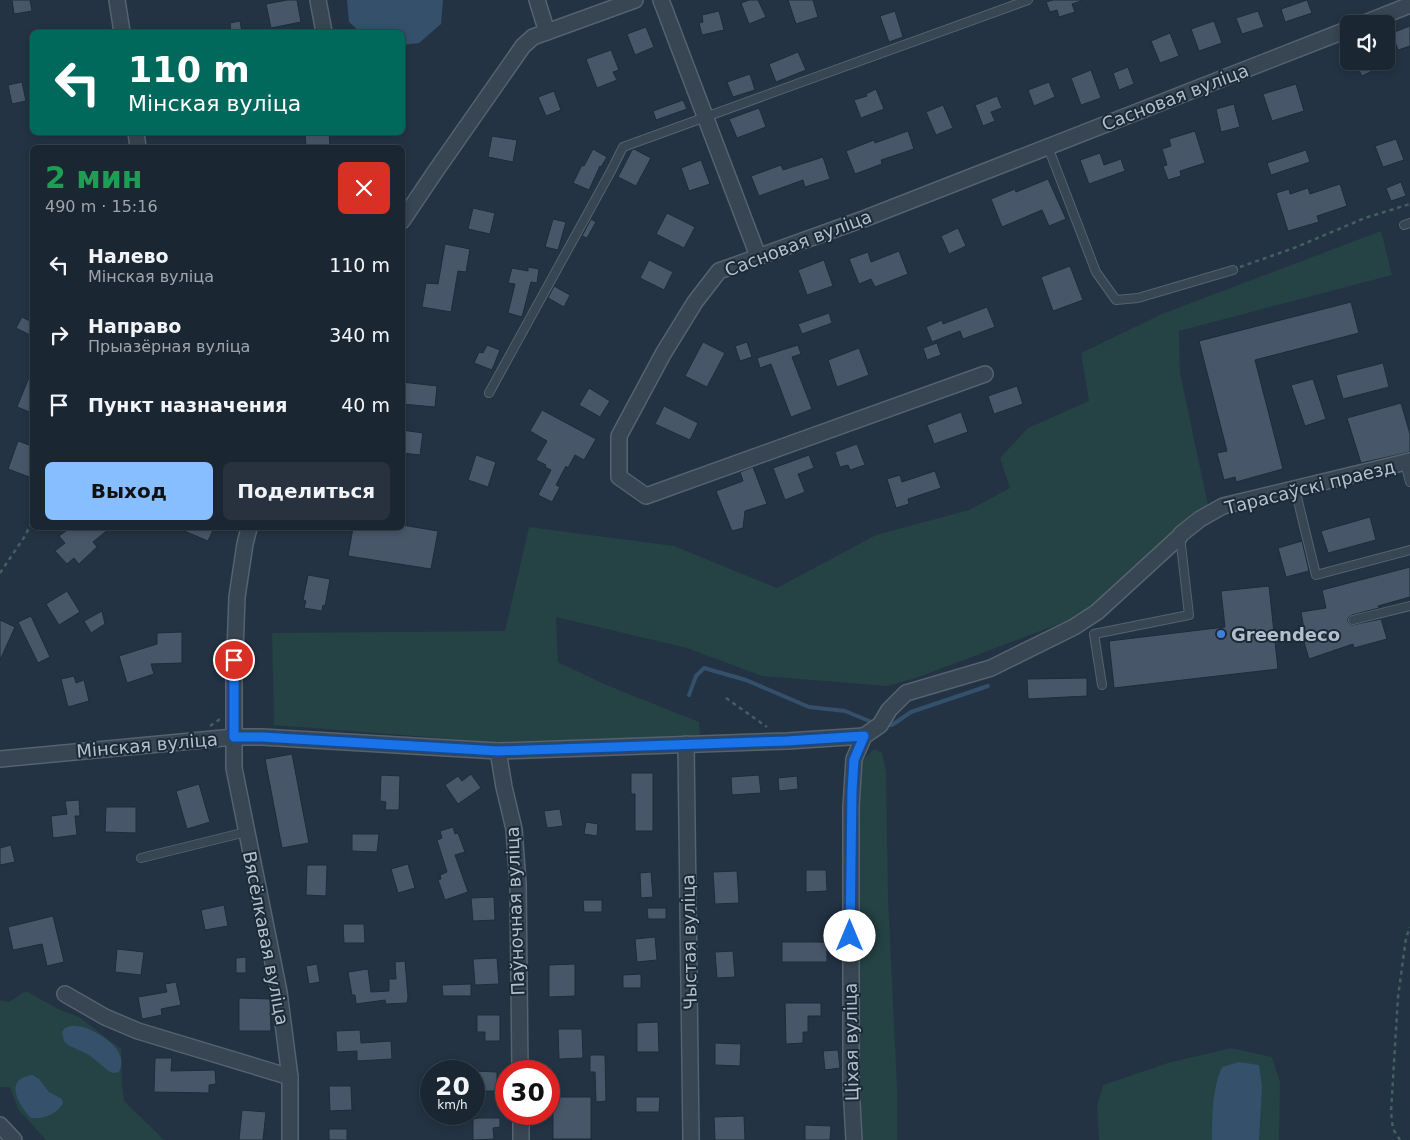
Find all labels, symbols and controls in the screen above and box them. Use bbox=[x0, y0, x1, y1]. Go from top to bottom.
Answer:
map controls bbox=[1340, 15, 1395, 70]
button: sound bbox=[1340, 15, 1395, 70]
icon: left bbox=[45, 50, 110, 115]
text: 110 m bbox=[128, 50, 250, 90]
street label: Сасновая вуліца bbox=[1099, 59, 1251, 135]
text: Мінская вуліца bbox=[128, 91, 301, 116]
text: 2 мин bbox=[45, 160, 143, 195]
button: close bbox=[338, 162, 390, 214]
text: 490 m · 15:16 bbox=[45, 197, 158, 216]
street label: Сасновая вуліца bbox=[722, 205, 874, 281]
text: Налево bbox=[88, 245, 169, 267]
icon: left bbox=[45, 251, 73, 279]
text: 110 m bbox=[329, 254, 390, 276]
text: Мінская вуліца bbox=[88, 267, 214, 286]
text: Направо bbox=[88, 315, 181, 337]
icon: right bbox=[45, 321, 73, 349]
text: 340 m bbox=[329, 324, 390, 346]
text: Прыазёрная вуліца bbox=[88, 337, 250, 356]
icon: arrive bbox=[45, 391, 73, 419]
text: Пункт назначения bbox=[88, 394, 287, 416]
text: 40 m bbox=[341, 394, 390, 416]
street label: Тарасаўскі праезд bbox=[1222, 456, 1397, 519]
button: Выход bbox=[45, 462, 213, 520]
button: Поделиться bbox=[223, 462, 390, 520]
place label: Greendeco bbox=[1231, 624, 1340, 645]
marker: Greendeco bbox=[1215, 628, 1227, 640]
pin bbox=[213, 639, 255, 681]
icon: arrive bbox=[220, 646, 248, 674]
street label: Мінская вуліца bbox=[76, 728, 218, 762]
street label: Паўночная вуліца bbox=[502, 826, 528, 996]
street label: Вясёлкавая вуліца bbox=[239, 849, 293, 1027]
street label: Чыстая вуліца bbox=[677, 874, 701, 1010]
position arrow bbox=[823, 909, 875, 961]
street label: Ціхая вуліца bbox=[839, 983, 863, 1101]
speed limit sign: 30 bbox=[495, 1060, 560, 1125]
text: 20 bbox=[435, 1072, 470, 1101]
text: km/h bbox=[437, 1098, 468, 1112]

